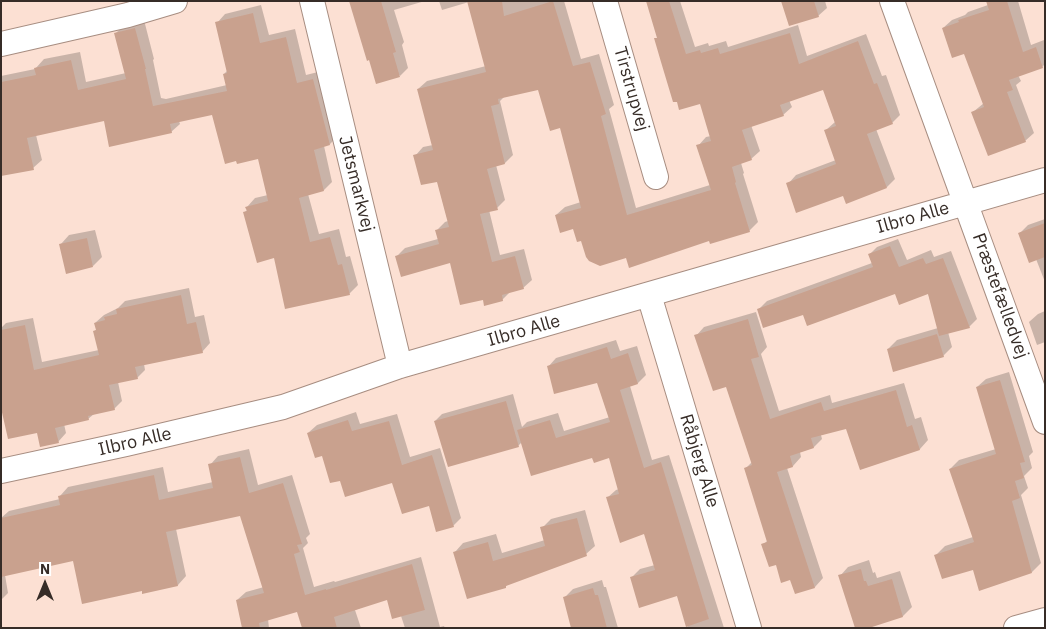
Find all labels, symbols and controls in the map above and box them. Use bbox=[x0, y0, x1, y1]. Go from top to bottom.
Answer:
street label: Tirstrupvej bbox=[609, 44, 653, 134]
street label: Jetsmarkvej bbox=[334, 134, 378, 234]
street label: Ilbro Alle bbox=[874, 197, 952, 239]
street label: Præstefælledvej bbox=[967, 230, 1033, 362]
street label: Ilbro Alle bbox=[485, 310, 563, 352]
street label: Råbjerg Alle bbox=[675, 412, 723, 510]
street label: Ilbro Alle bbox=[96, 423, 174, 461]
north arrow bbox=[20, 559, 70, 609]
text: N bbox=[40, 560, 50, 578]

